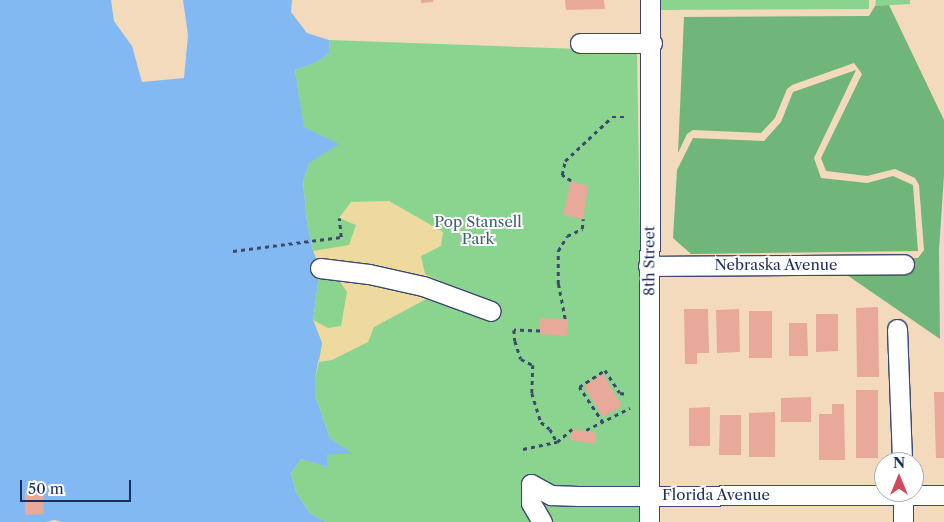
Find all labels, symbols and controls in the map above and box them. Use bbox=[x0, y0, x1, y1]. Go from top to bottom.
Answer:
park label: Pop Stansell Park bbox=[434, 212, 522, 247]
street label: 8th Street bbox=[640, 226, 658, 296]
street label: Nebraska Avenue bbox=[714, 256, 838, 274]
north arrow bbox=[874, 452, 924, 502]
text: N bbox=[893, 454, 905, 472]
scale bar bbox=[22, 470, 134, 502]
text: 50 m bbox=[28, 479, 64, 498]
street label: Florida Avenue bbox=[662, 486, 770, 504]

